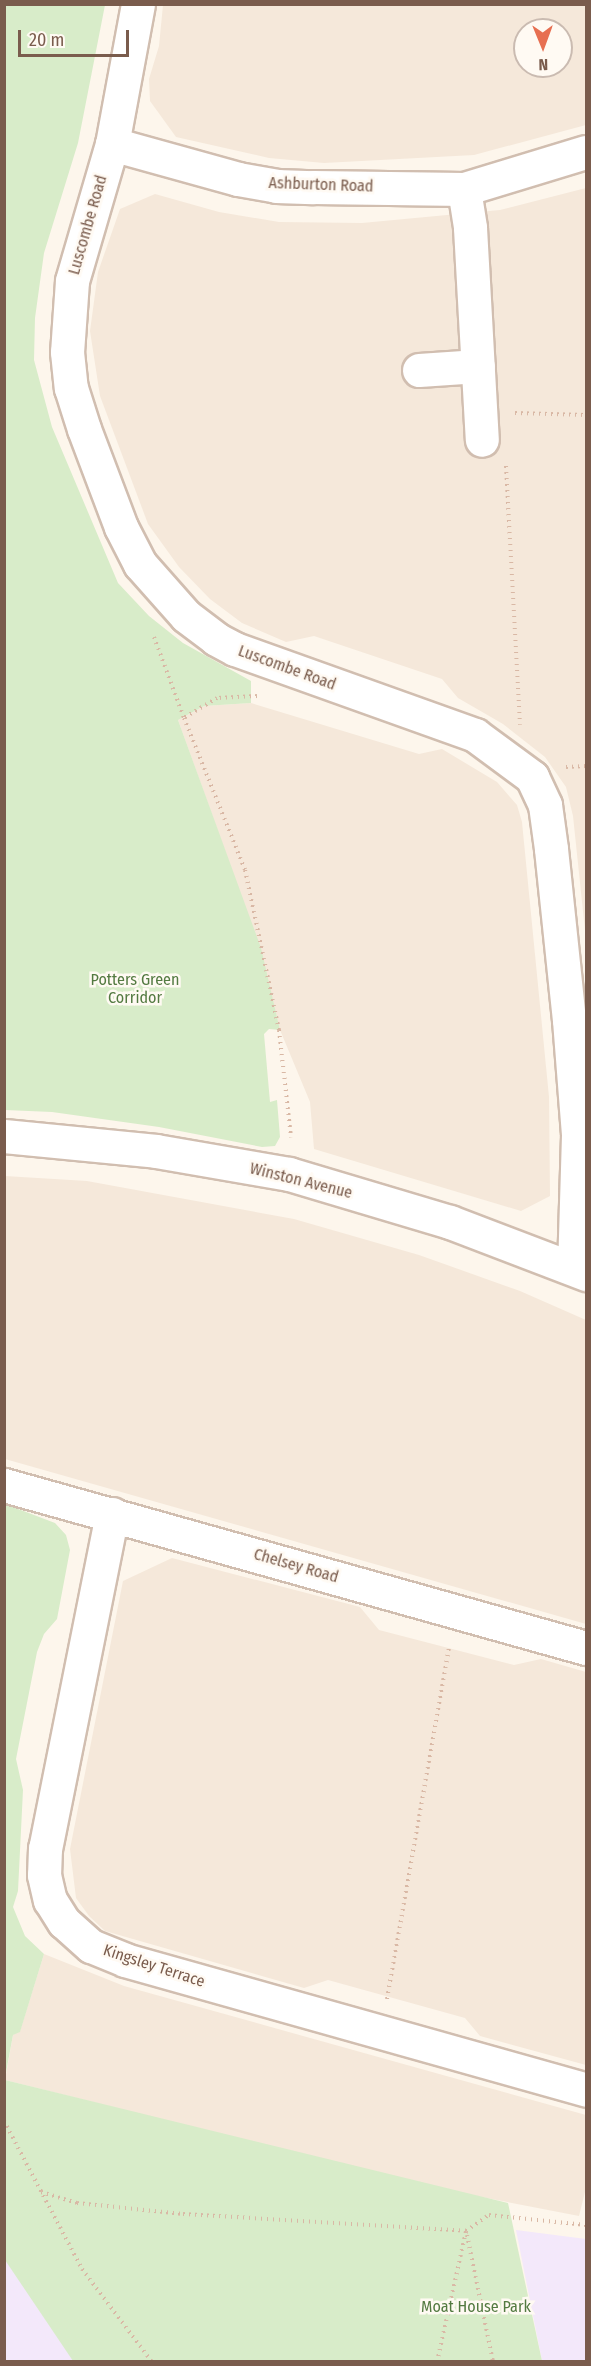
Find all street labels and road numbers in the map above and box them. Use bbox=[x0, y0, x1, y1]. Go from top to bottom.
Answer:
street label: Luscombe Road bbox=[65, 173, 111, 277]
street label: Ashburton Road bbox=[268, 174, 374, 196]
street label: Luscombe Road bbox=[235, 641, 339, 695]
street label: Winston Avenue bbox=[248, 1159, 354, 1203]
street label: Chelsey Road bbox=[251, 1545, 341, 1587]
street label: Kingsley Terrace bbox=[101, 1941, 207, 1991]

